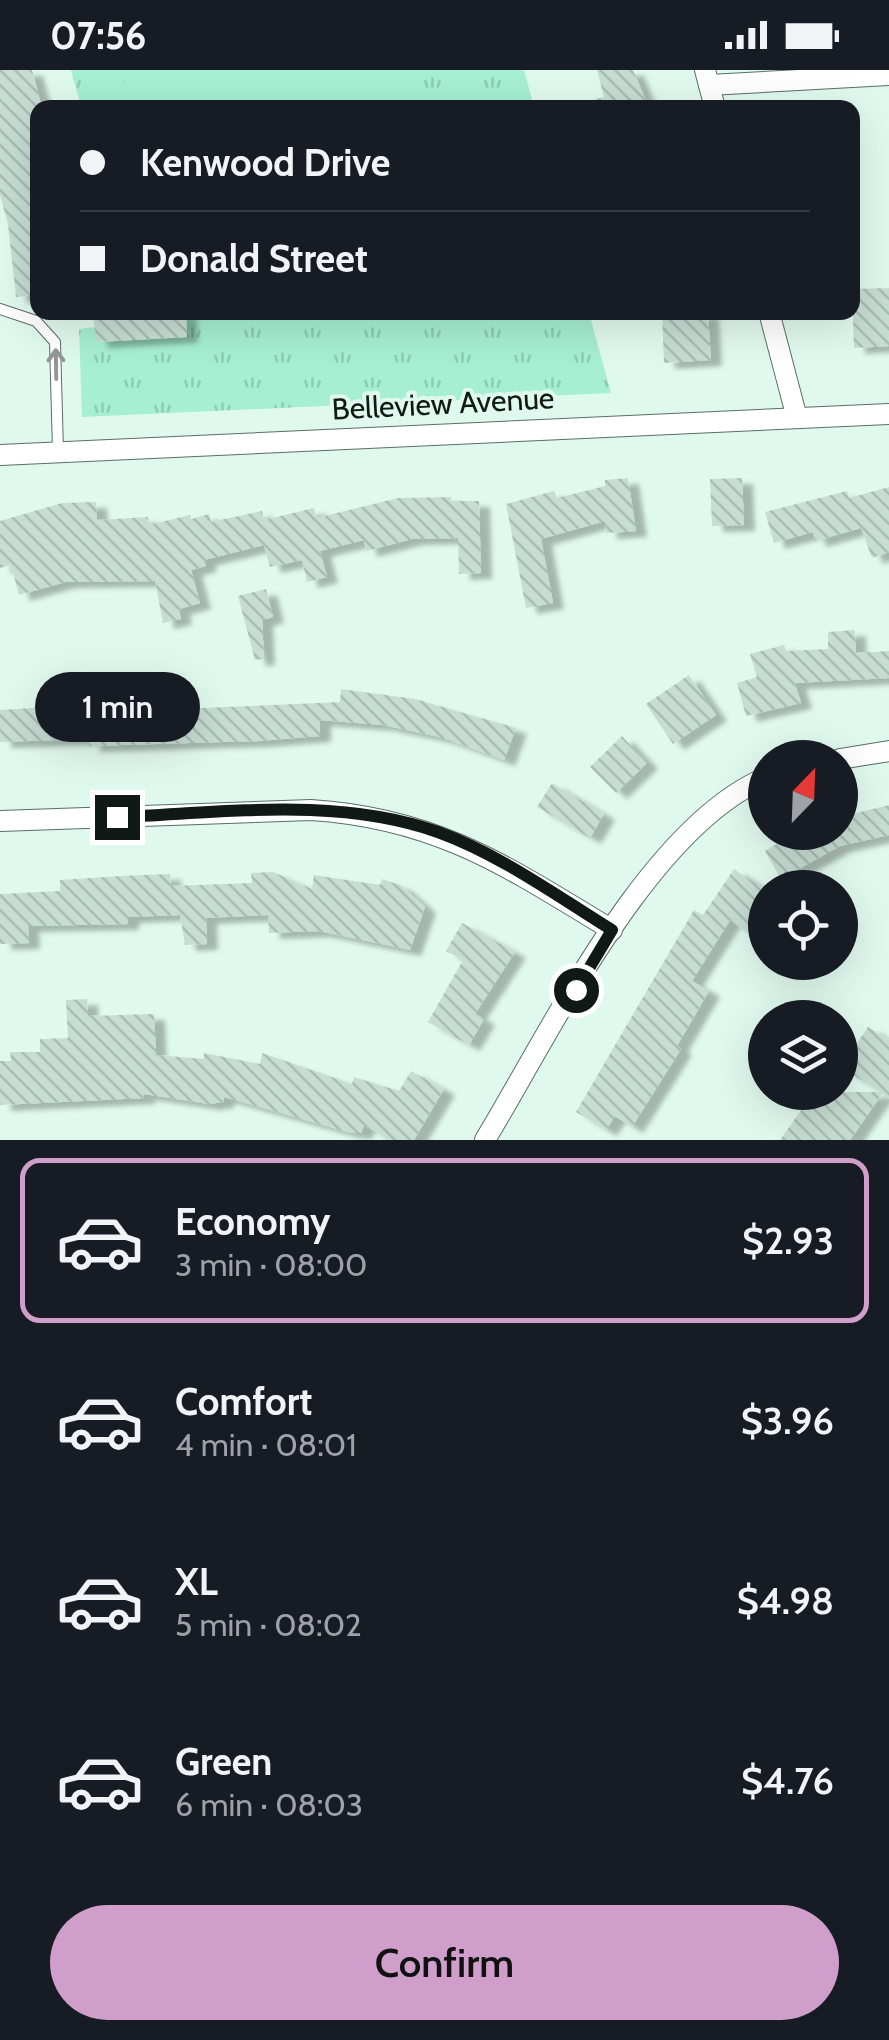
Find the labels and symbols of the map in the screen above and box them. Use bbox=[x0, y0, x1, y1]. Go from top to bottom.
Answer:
one-way arrow bbox=[46, 348, 65, 380]
street label: Belleview Avenue bbox=[331, 379, 555, 428]
callout: 1 min bbox=[34, 672, 200, 742]
north arrow bbox=[748, 740, 858, 850]
route end bbox=[95, 795, 140, 840]
route start bbox=[554, 968, 599, 1013]

